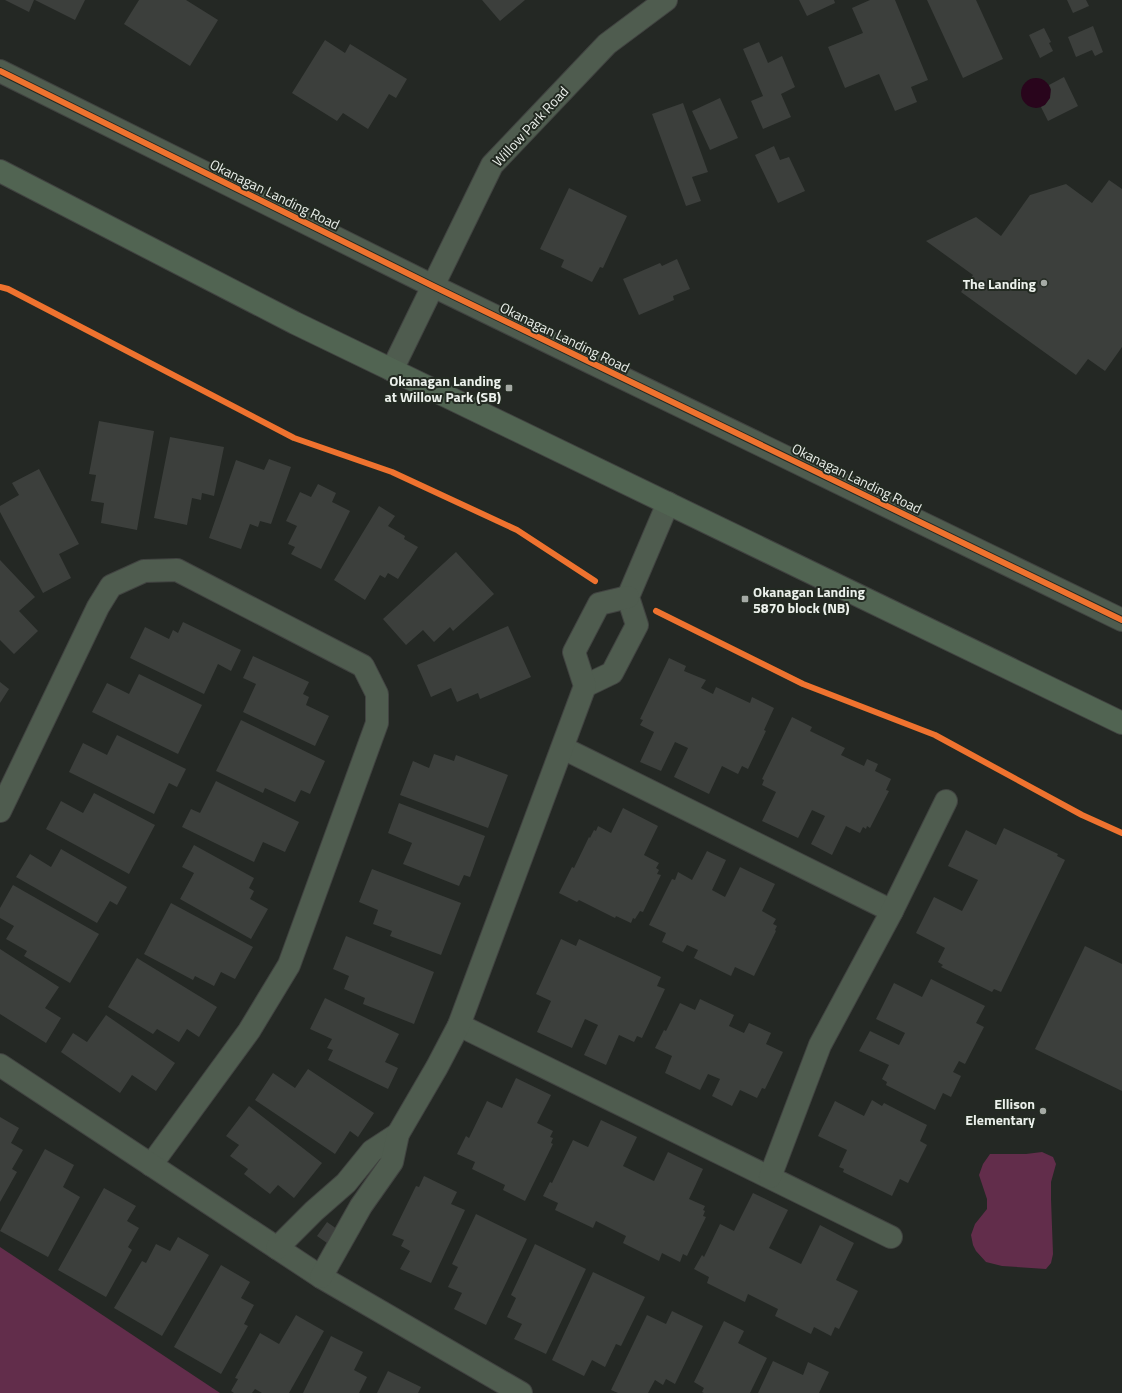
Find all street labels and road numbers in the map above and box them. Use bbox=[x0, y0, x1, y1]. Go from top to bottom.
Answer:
street label: Willow Park Road bbox=[487, 81, 573, 171]
street label: Okanagan Landing Road bbox=[207, 153, 343, 235]
street label: Okanagan Landing Road bbox=[497, 296, 633, 378]
street label: Okanagan Landing Road bbox=[789, 437, 925, 519]

